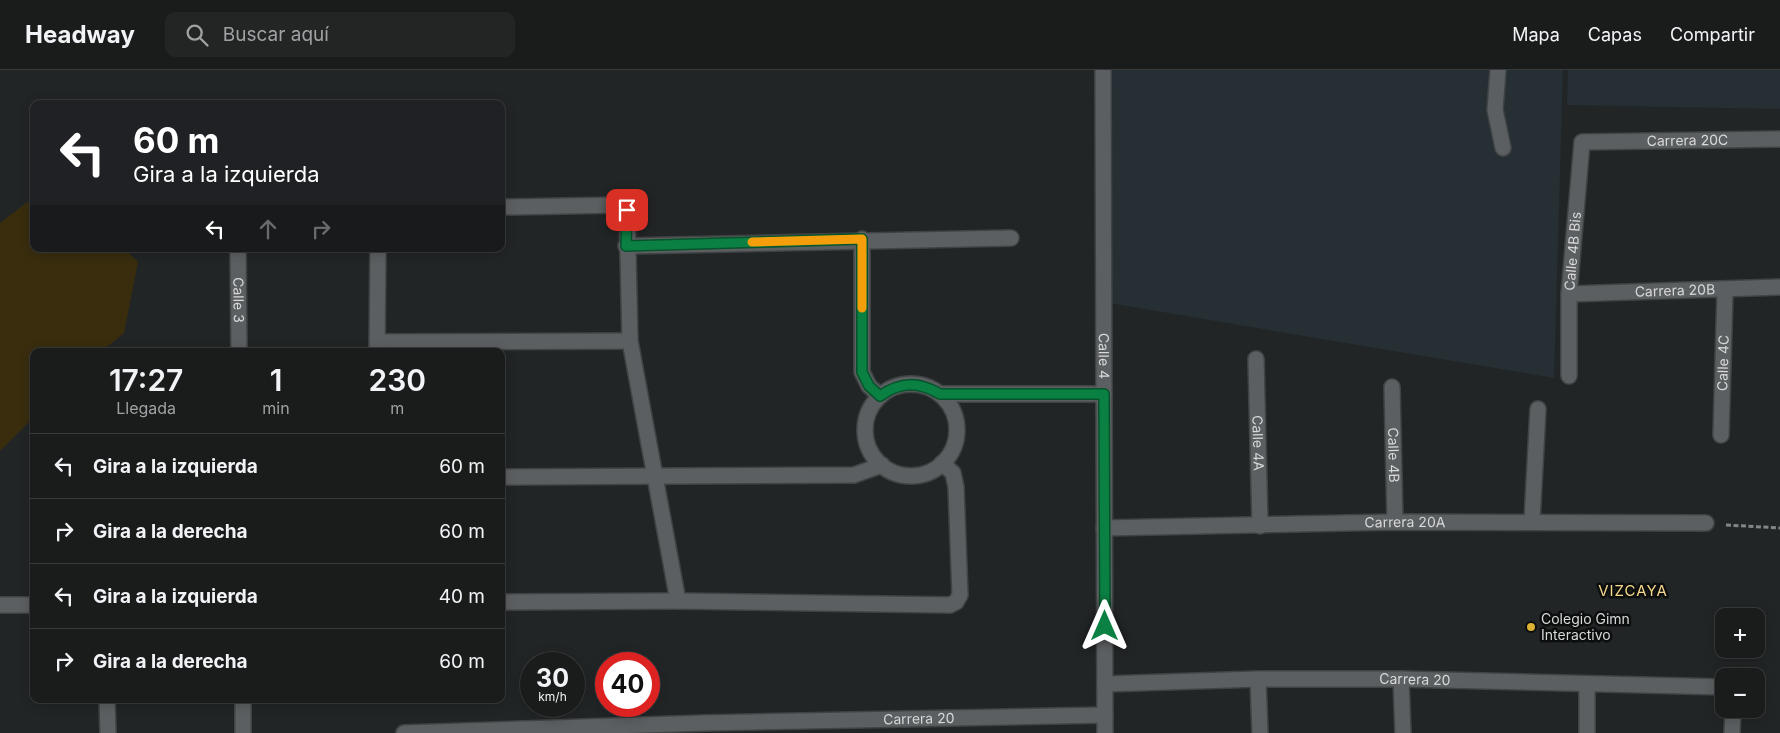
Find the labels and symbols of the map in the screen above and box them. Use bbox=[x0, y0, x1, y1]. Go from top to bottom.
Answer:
street label: Carrera 20C bbox=[1647, 131, 1728, 149]
pin bbox=[606, 189, 648, 231]
street label: Calle 4B Bis bbox=[1560, 211, 1584, 291]
street label: Calle 3 bbox=[230, 277, 248, 323]
street label: Carrera 20B bbox=[1634, 280, 1715, 300]
street label: Calle 4 bbox=[1096, 333, 1113, 379]
street label: Calle 4C bbox=[1713, 335, 1732, 391]
street label: Calle 4A bbox=[1249, 415, 1268, 471]
street label: Calle 4B bbox=[1385, 427, 1403, 483]
street label: Carrera 20A bbox=[1364, 513, 1446, 531]
district label: VIZCAYA bbox=[1598, 581, 1668, 600]
position arrow bbox=[1078, 599, 1130, 651]
place label: Colegio Gimn Interactivo bbox=[1541, 610, 1630, 643]
marker: Colegio Gimn Interactivo bbox=[1525, 621, 1537, 633]
speed limit sign: 40 bbox=[595, 652, 660, 717]
street label: Carrera 20 bbox=[1379, 670, 1451, 688]
street label: Carrera 20 bbox=[883, 709, 955, 727]

